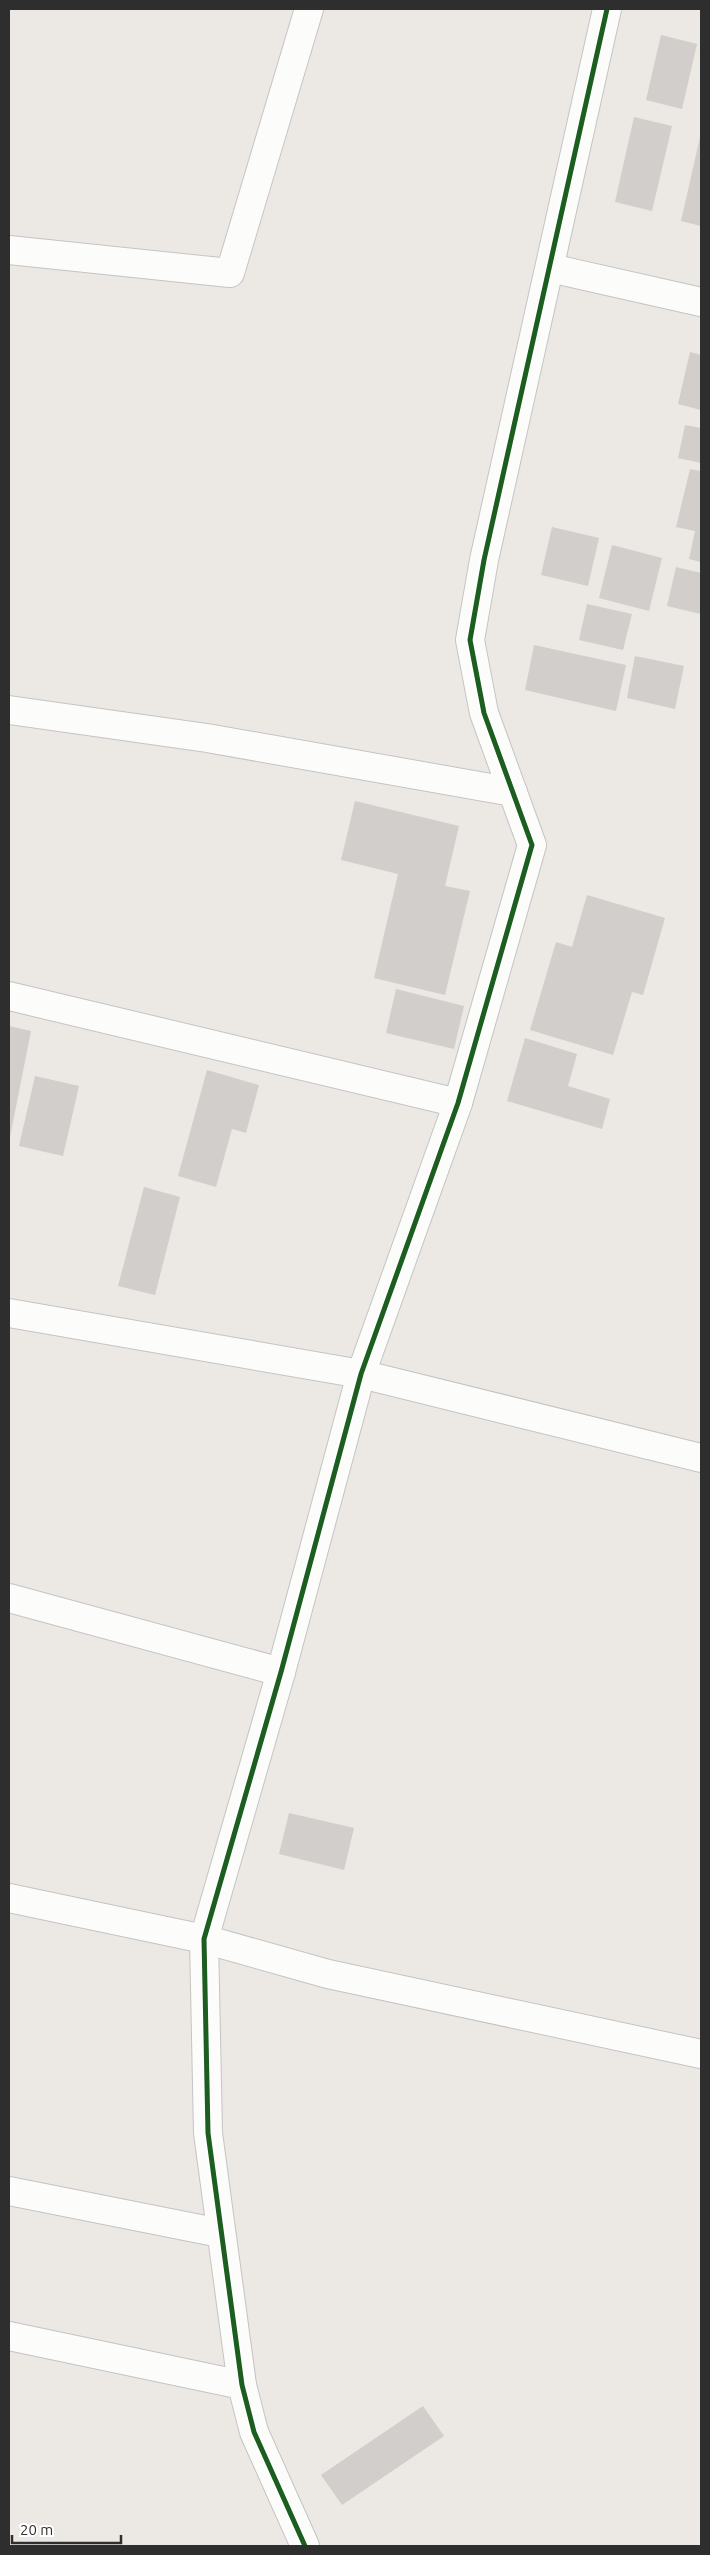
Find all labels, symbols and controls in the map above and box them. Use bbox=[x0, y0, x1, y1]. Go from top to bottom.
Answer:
scale bar bbox=[12, 2512, 121, 2544]
text: 20 m bbox=[20, 2521, 53, 2538]

